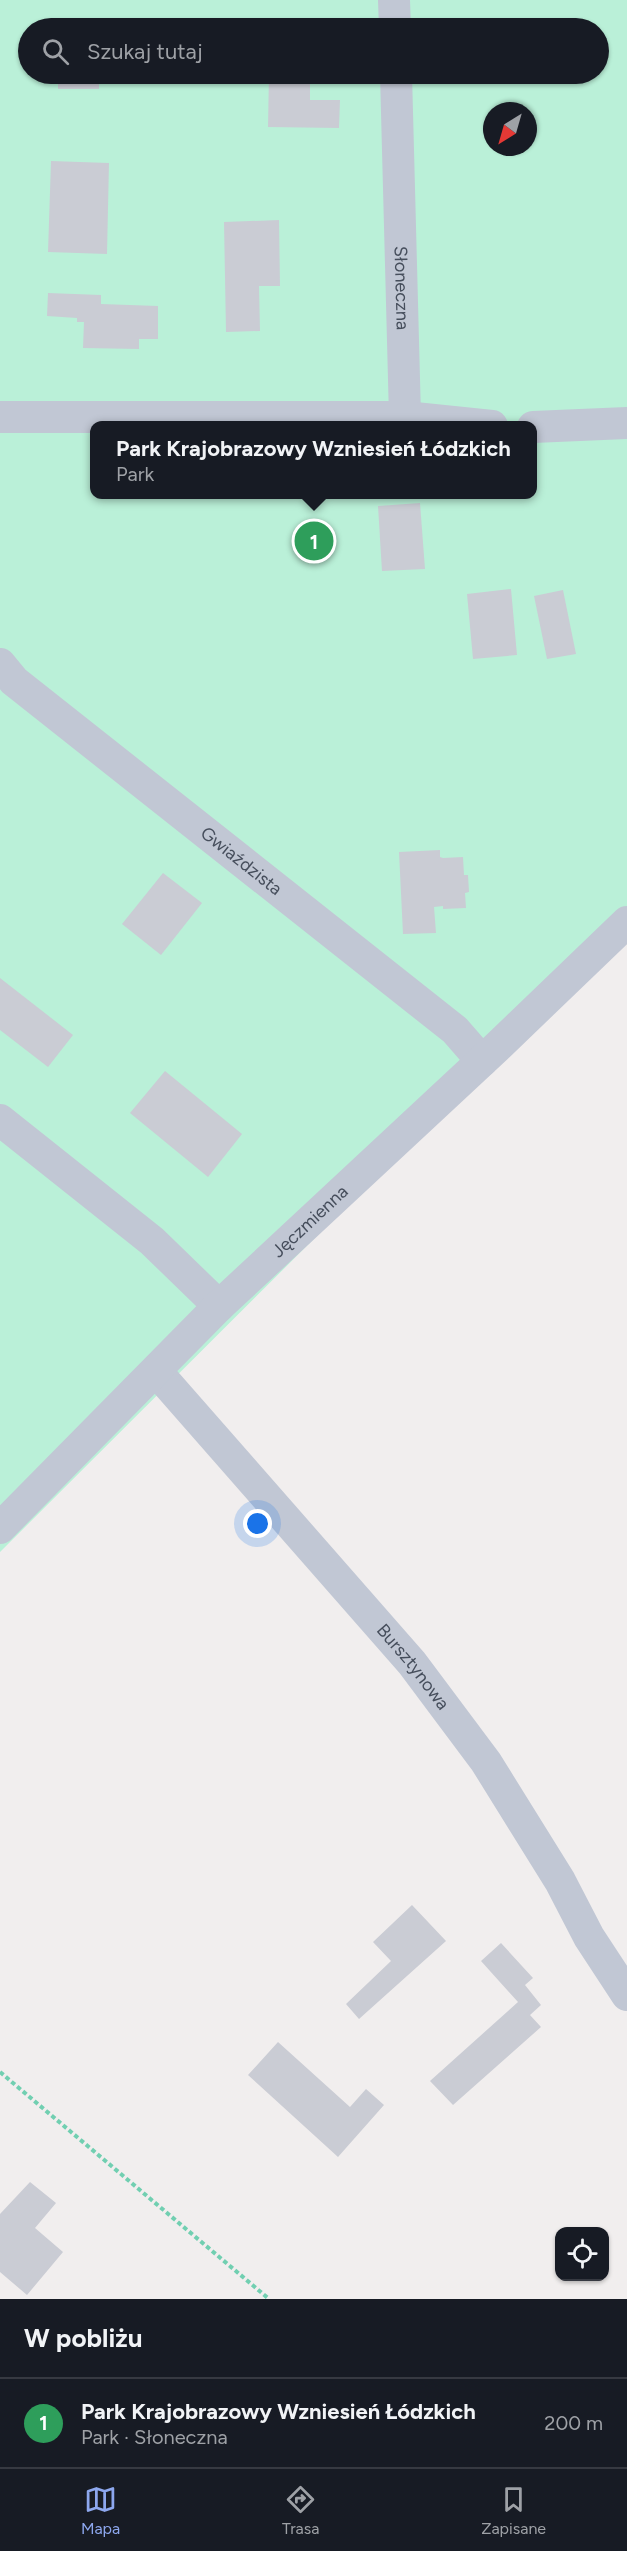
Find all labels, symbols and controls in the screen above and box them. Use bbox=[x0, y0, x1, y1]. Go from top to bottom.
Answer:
search box bbox=[18, 18, 609, 84]
icon: search bbox=[39, 35, 72, 68]
text: Szukaj tutaj bbox=[87, 38, 203, 65]
north arrow bbox=[483, 102, 537, 156]
street label: Słoneczna bbox=[390, 246, 414, 330]
popup bbox=[90, 421, 537, 499]
text: Park Krajobrazowy Wzniesień Łódzkich bbox=[116, 435, 511, 462]
text: Park bbox=[116, 462, 154, 486]
pin: 1 bbox=[294, 518, 334, 564]
street label: Gwiaździsta bbox=[196, 822, 287, 900]
street label: Jęczmienna bbox=[267, 1180, 353, 1262]
your location bbox=[243, 1509, 272, 1538]
street label: Bursztynowa bbox=[372, 1619, 454, 1714]
map controls bbox=[555, 2227, 609, 2281]
button: locate bbox=[555, 2227, 609, 2281]
text: W pobliżu bbox=[24, 2322, 142, 2354]
text: Park Krajobrazowy Wzniesień Łódzkich bbox=[81, 2398, 476, 2425]
text: 1 bbox=[39, 2411, 48, 2435]
text: 200 m bbox=[544, 2411, 603, 2435]
text: Park · Słoneczna bbox=[81, 2425, 228, 2449]
tab: Mapa bbox=[81, 2483, 120, 2538]
tab: Trasa bbox=[282, 2483, 319, 2538]
tab: Zapisane bbox=[481, 2483, 546, 2538]

